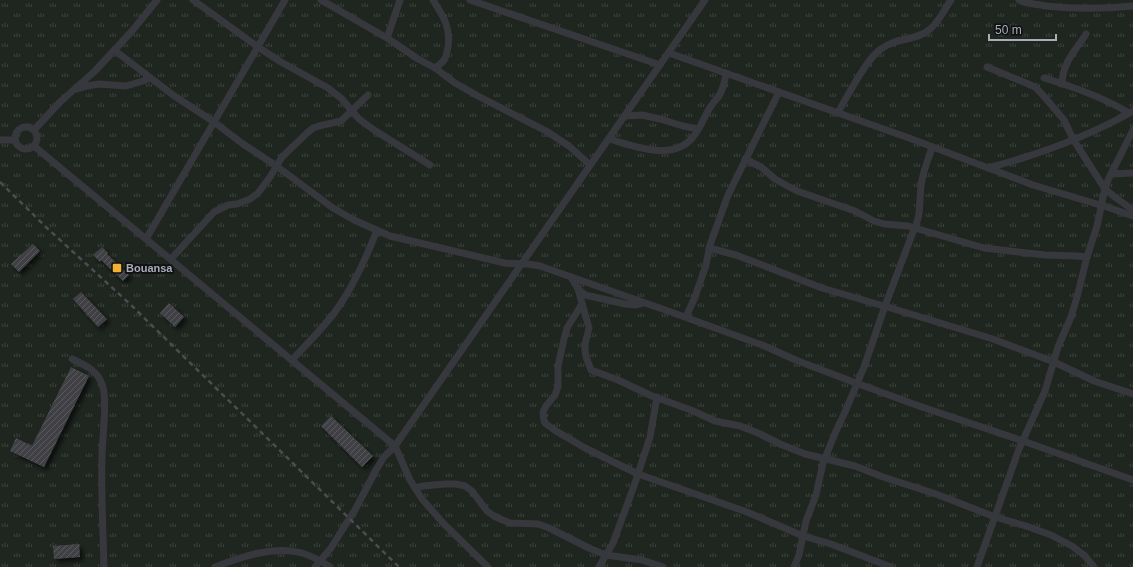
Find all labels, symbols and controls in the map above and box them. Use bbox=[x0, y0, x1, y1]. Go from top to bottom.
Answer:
scale bar bbox=[989, 16, 1056, 42]
text: 50 m bbox=[995, 23, 1022, 37]
marker: Bouansa bbox=[111, 262, 123, 274]
place label: Bouansa bbox=[126, 262, 173, 274]

